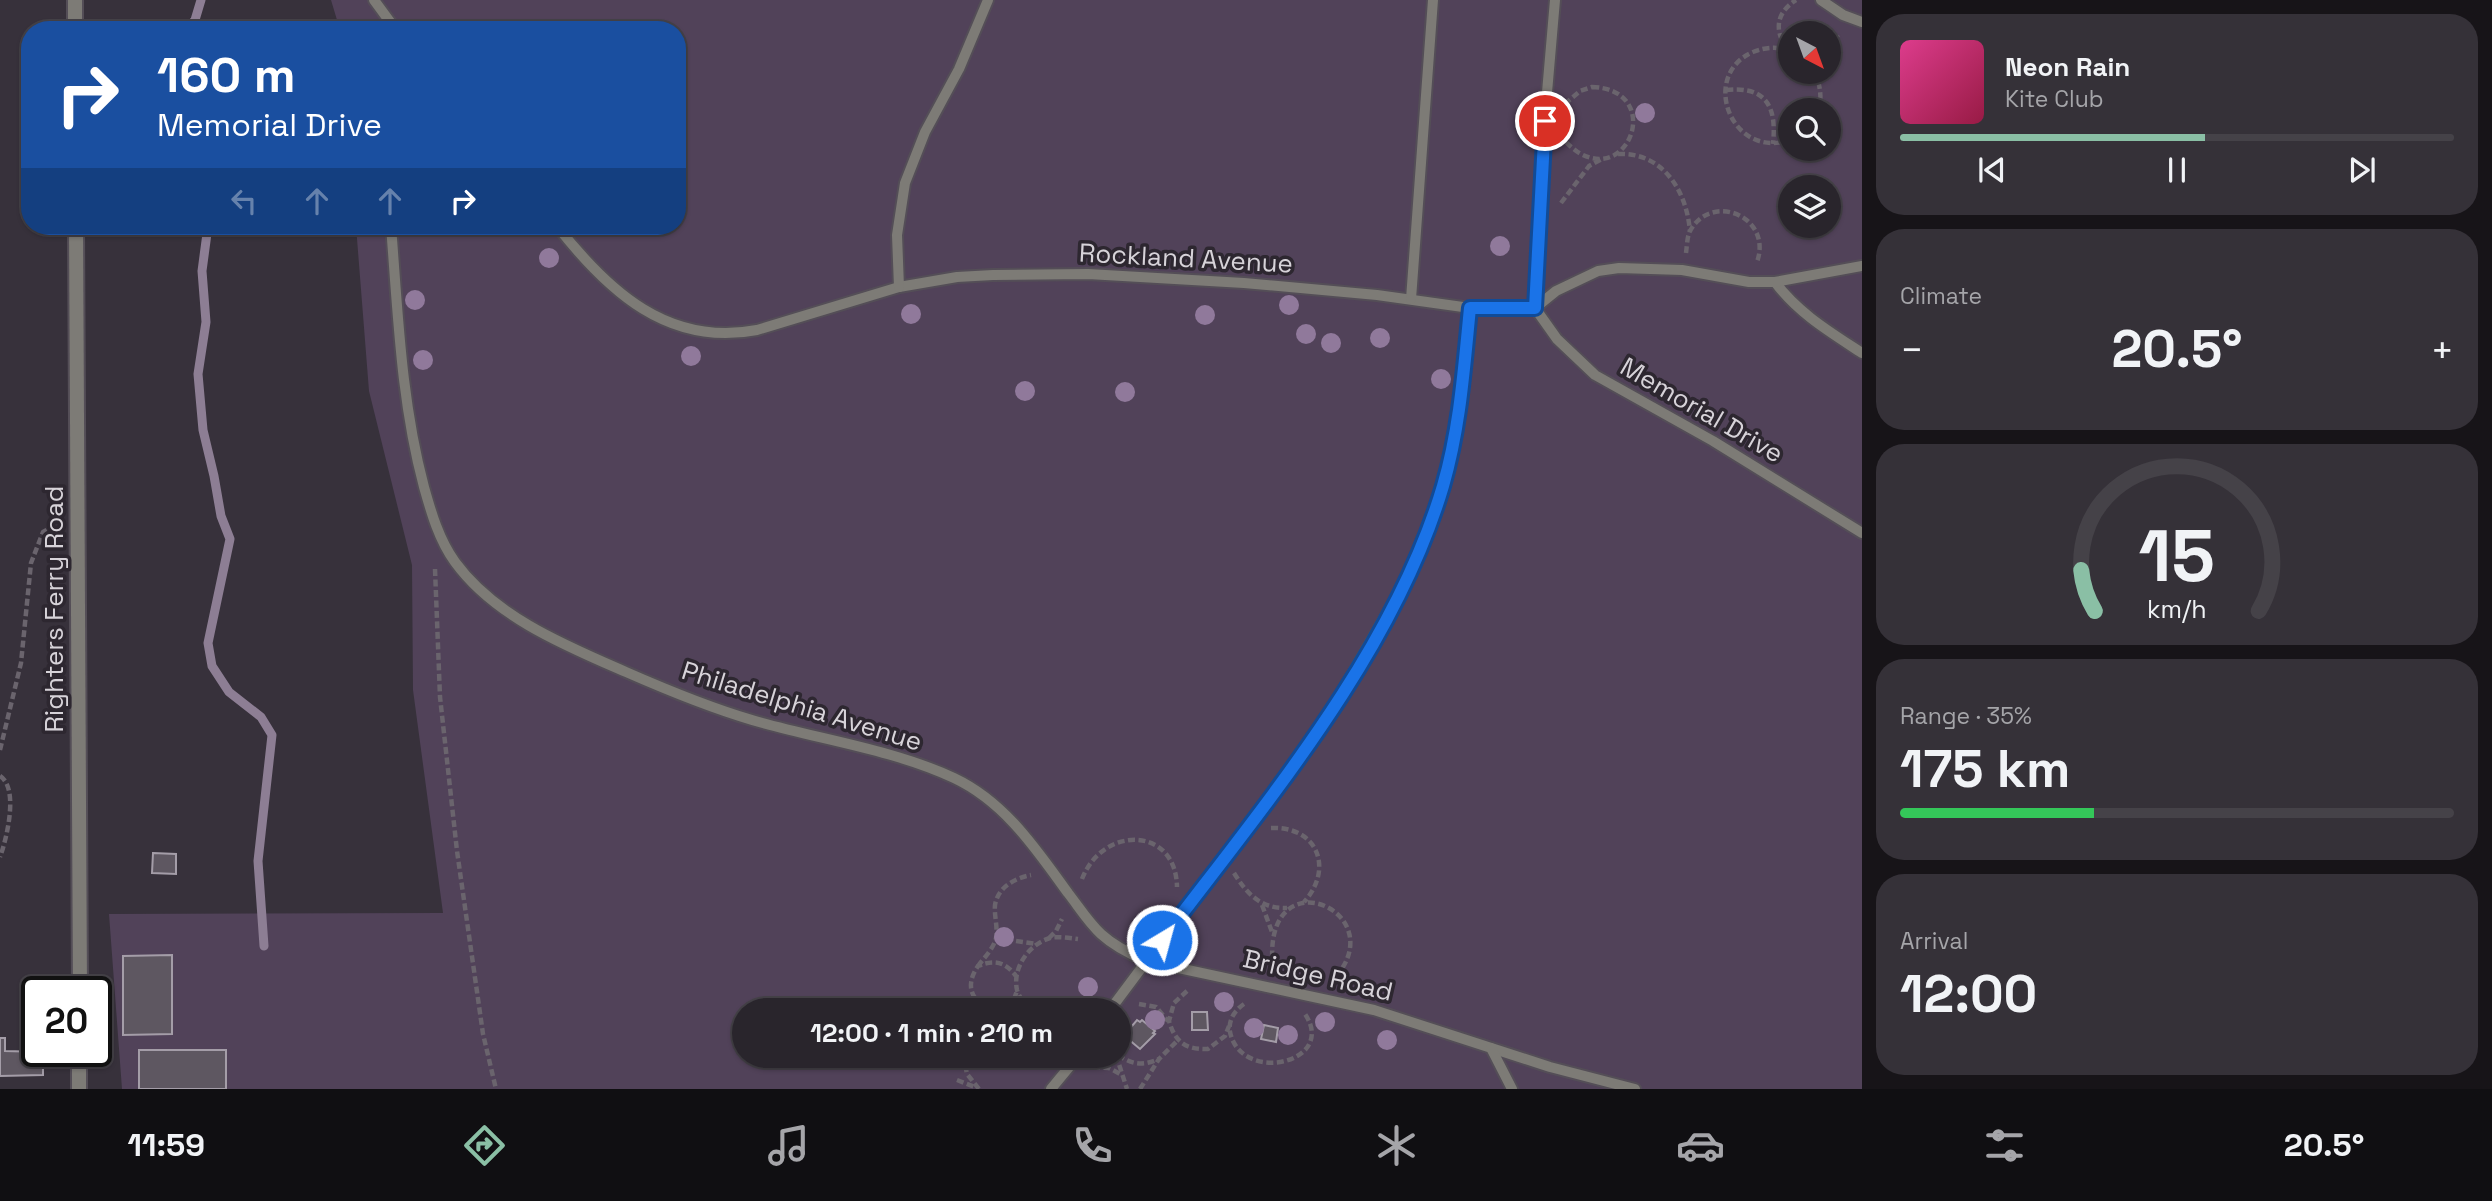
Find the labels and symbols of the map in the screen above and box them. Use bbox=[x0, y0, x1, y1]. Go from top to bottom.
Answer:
north arrow bbox=[1778, 21, 1841, 84]
pin bbox=[1515, 91, 1575, 151]
street label: Rockland Avenue bbox=[1078, 235, 1294, 281]
street label: Memorial Drive bbox=[1614, 350, 1790, 470]
street label: Righters Ferry Road bbox=[37, 485, 71, 733]
street label: Philadelphia Avenue bbox=[678, 653, 926, 759]
position arrow bbox=[1125, 903, 1199, 977]
street label: Bridge Road bbox=[1240, 941, 1396, 1009]
speed limit sign: 20 bbox=[21, 976, 112, 1067]

